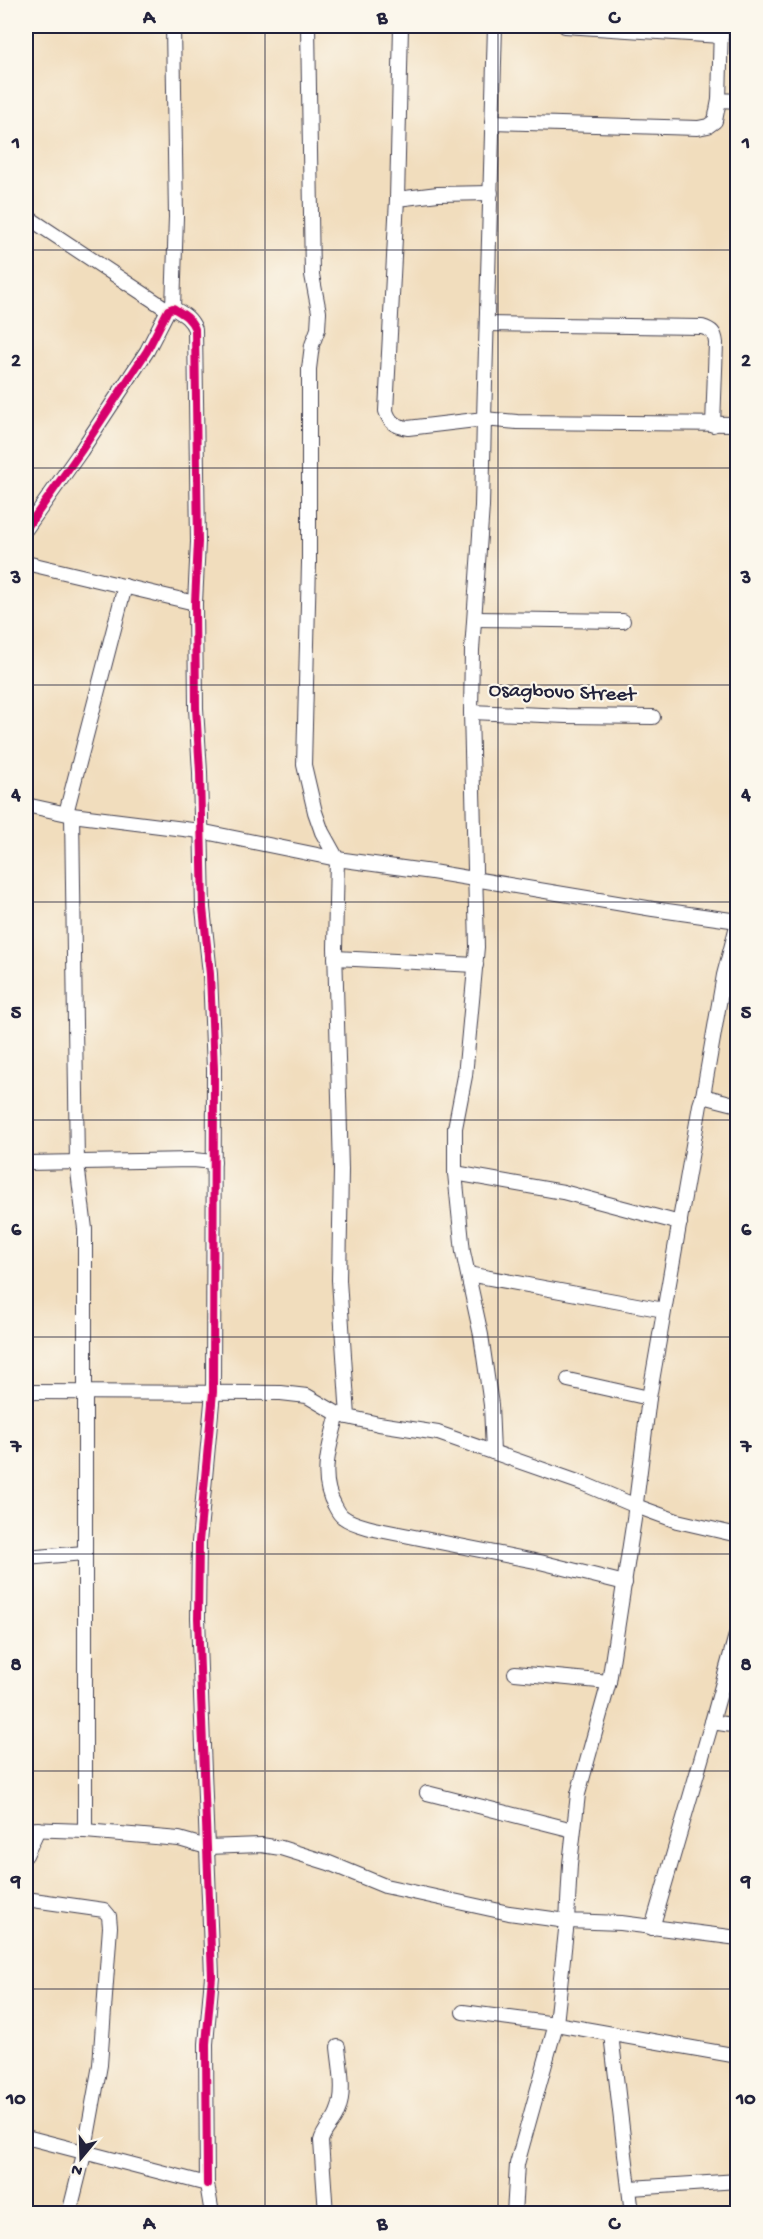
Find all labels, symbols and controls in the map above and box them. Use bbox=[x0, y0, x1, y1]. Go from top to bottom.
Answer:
text: A bbox=[142, 8, 157, 31]
text: B bbox=[376, 8, 388, 31]
text: C bbox=[608, 8, 622, 31]
text: 1 bbox=[11, 133, 20, 156]
text: 1 bbox=[741, 133, 750, 156]
text: 2 bbox=[11, 351, 21, 374]
text: 2 bbox=[741, 351, 751, 374]
text: 3 bbox=[10, 568, 21, 591]
text: 3 bbox=[740, 568, 751, 591]
street label: Osagbovo Street bbox=[488, 679, 638, 709]
text: 4 bbox=[10, 785, 21, 808]
text: 4 bbox=[740, 785, 751, 808]
text: 5 bbox=[11, 1003, 22, 1026]
text: 5 bbox=[741, 1003, 752, 1026]
text: 6 bbox=[11, 1220, 22, 1243]
text: 6 bbox=[741, 1220, 752, 1243]
text: 7 bbox=[10, 1437, 23, 1460]
text: 7 bbox=[740, 1437, 753, 1460]
text: 8 bbox=[11, 1655, 22, 1678]
text: 8 bbox=[741, 1655, 752, 1678]
text: 9 bbox=[10, 1872, 21, 1895]
text: 9 bbox=[740, 1872, 751, 1895]
text: 10 bbox=[5, 2089, 26, 2112]
text: 10 bbox=[735, 2089, 756, 2112]
north arrow bbox=[51, 2128, 111, 2188]
text: N bbox=[69, 2158, 85, 2180]
text: A bbox=[142, 2214, 157, 2237]
text: B bbox=[376, 2214, 388, 2237]
text: C bbox=[608, 2214, 622, 2237]

